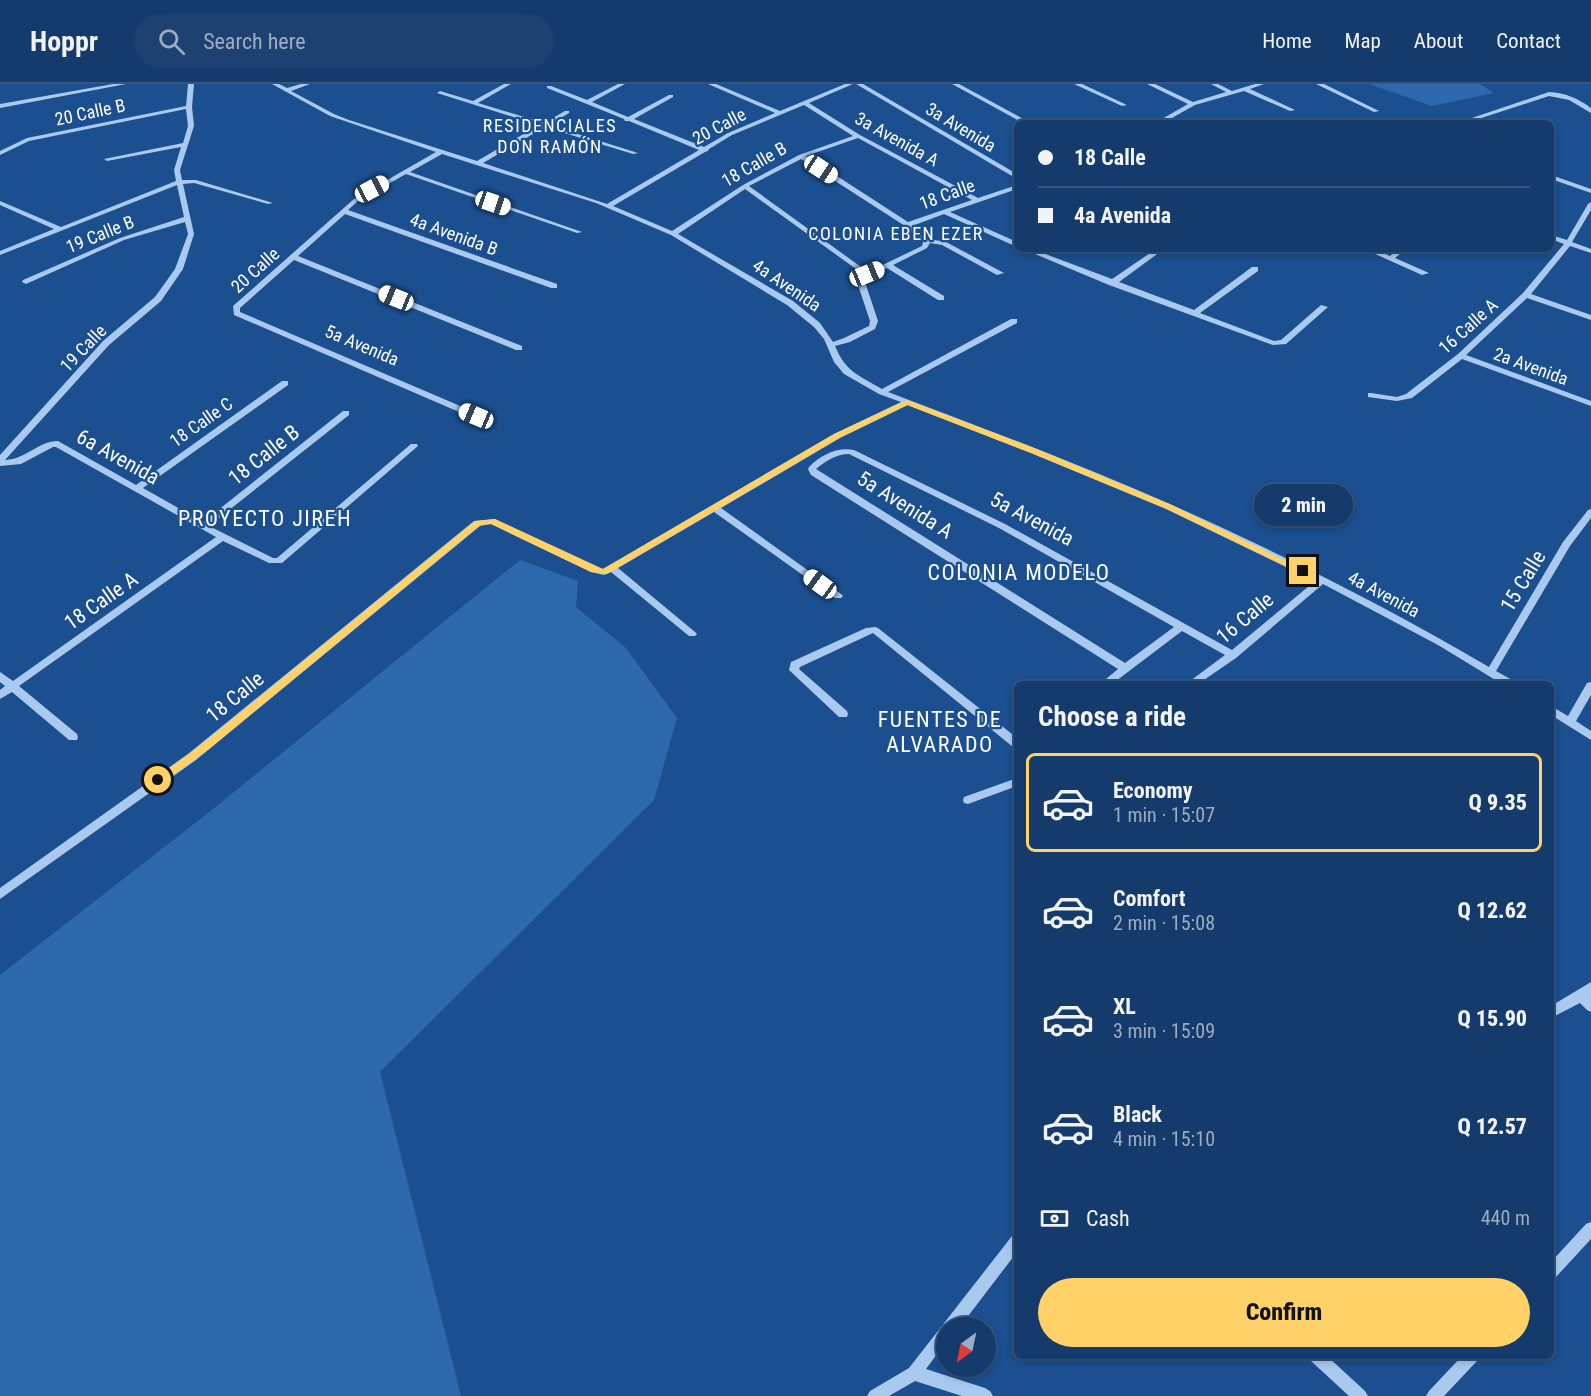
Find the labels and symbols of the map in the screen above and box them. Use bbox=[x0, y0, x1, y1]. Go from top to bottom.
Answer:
street label: 20 Calle B bbox=[53, 94, 127, 130]
street label: 3a Avenida bbox=[922, 98, 1000, 156]
street label: 20 Calle bbox=[689, 103, 749, 149]
street label: 3a Avenida A bbox=[851, 107, 943, 171]
district label: RESIDENCIALES DON RAMÓN bbox=[483, 115, 617, 157]
street label: 18 Calle B bbox=[718, 137, 790, 191]
car bbox=[801, 152, 841, 186]
car bbox=[352, 173, 392, 205]
street label: 18 Calle bbox=[916, 174, 978, 214]
car bbox=[473, 189, 513, 217]
street label: 4a Avenida B bbox=[407, 208, 501, 260]
street label: 19 Calle B bbox=[63, 211, 137, 257]
district label: COLONIA EBEN EZER bbox=[808, 223, 984, 244]
street label: 20 Calle bbox=[227, 243, 283, 297]
street label: 4a Avenida bbox=[749, 254, 825, 316]
car bbox=[847, 259, 887, 289]
car bbox=[376, 283, 416, 313]
street label: 16 Calle A bbox=[1434, 294, 1502, 358]
street label: 19 Calle bbox=[55, 320, 111, 376]
street label: 5a Avenida bbox=[322, 320, 402, 370]
street label: 2a Avenida bbox=[1491, 343, 1571, 389]
street label: 18 Calle C bbox=[166, 393, 236, 451]
car bbox=[456, 401, 496, 431]
street label: 18 Calle B bbox=[224, 420, 304, 490]
street label: 6a Avenida bbox=[72, 424, 164, 490]
street label: 5a Avenida A bbox=[853, 466, 957, 544]
callout: 2 min bbox=[1254, 484, 1352, 526]
street label: 5a Avenida bbox=[986, 487, 1078, 551]
district label: PROYECTO JIREH bbox=[178, 506, 352, 531]
street label: 15 Calle bbox=[1495, 546, 1551, 616]
route end bbox=[1289, 557, 1316, 584]
district label: COLONIA MODELO bbox=[927, 560, 1111, 585]
car bbox=[800, 566, 840, 602]
street label: 4a Avenida bbox=[1345, 566, 1423, 622]
street label: 18 Calle A bbox=[60, 567, 142, 635]
street label: 16 Calle bbox=[1212, 587, 1278, 649]
street label: 18 Calle bbox=[201, 666, 269, 727]
district label: FUENTES DE ALVARADO bbox=[878, 707, 1002, 757]
route start bbox=[144, 766, 171, 793]
north arrow bbox=[936, 1317, 996, 1377]

